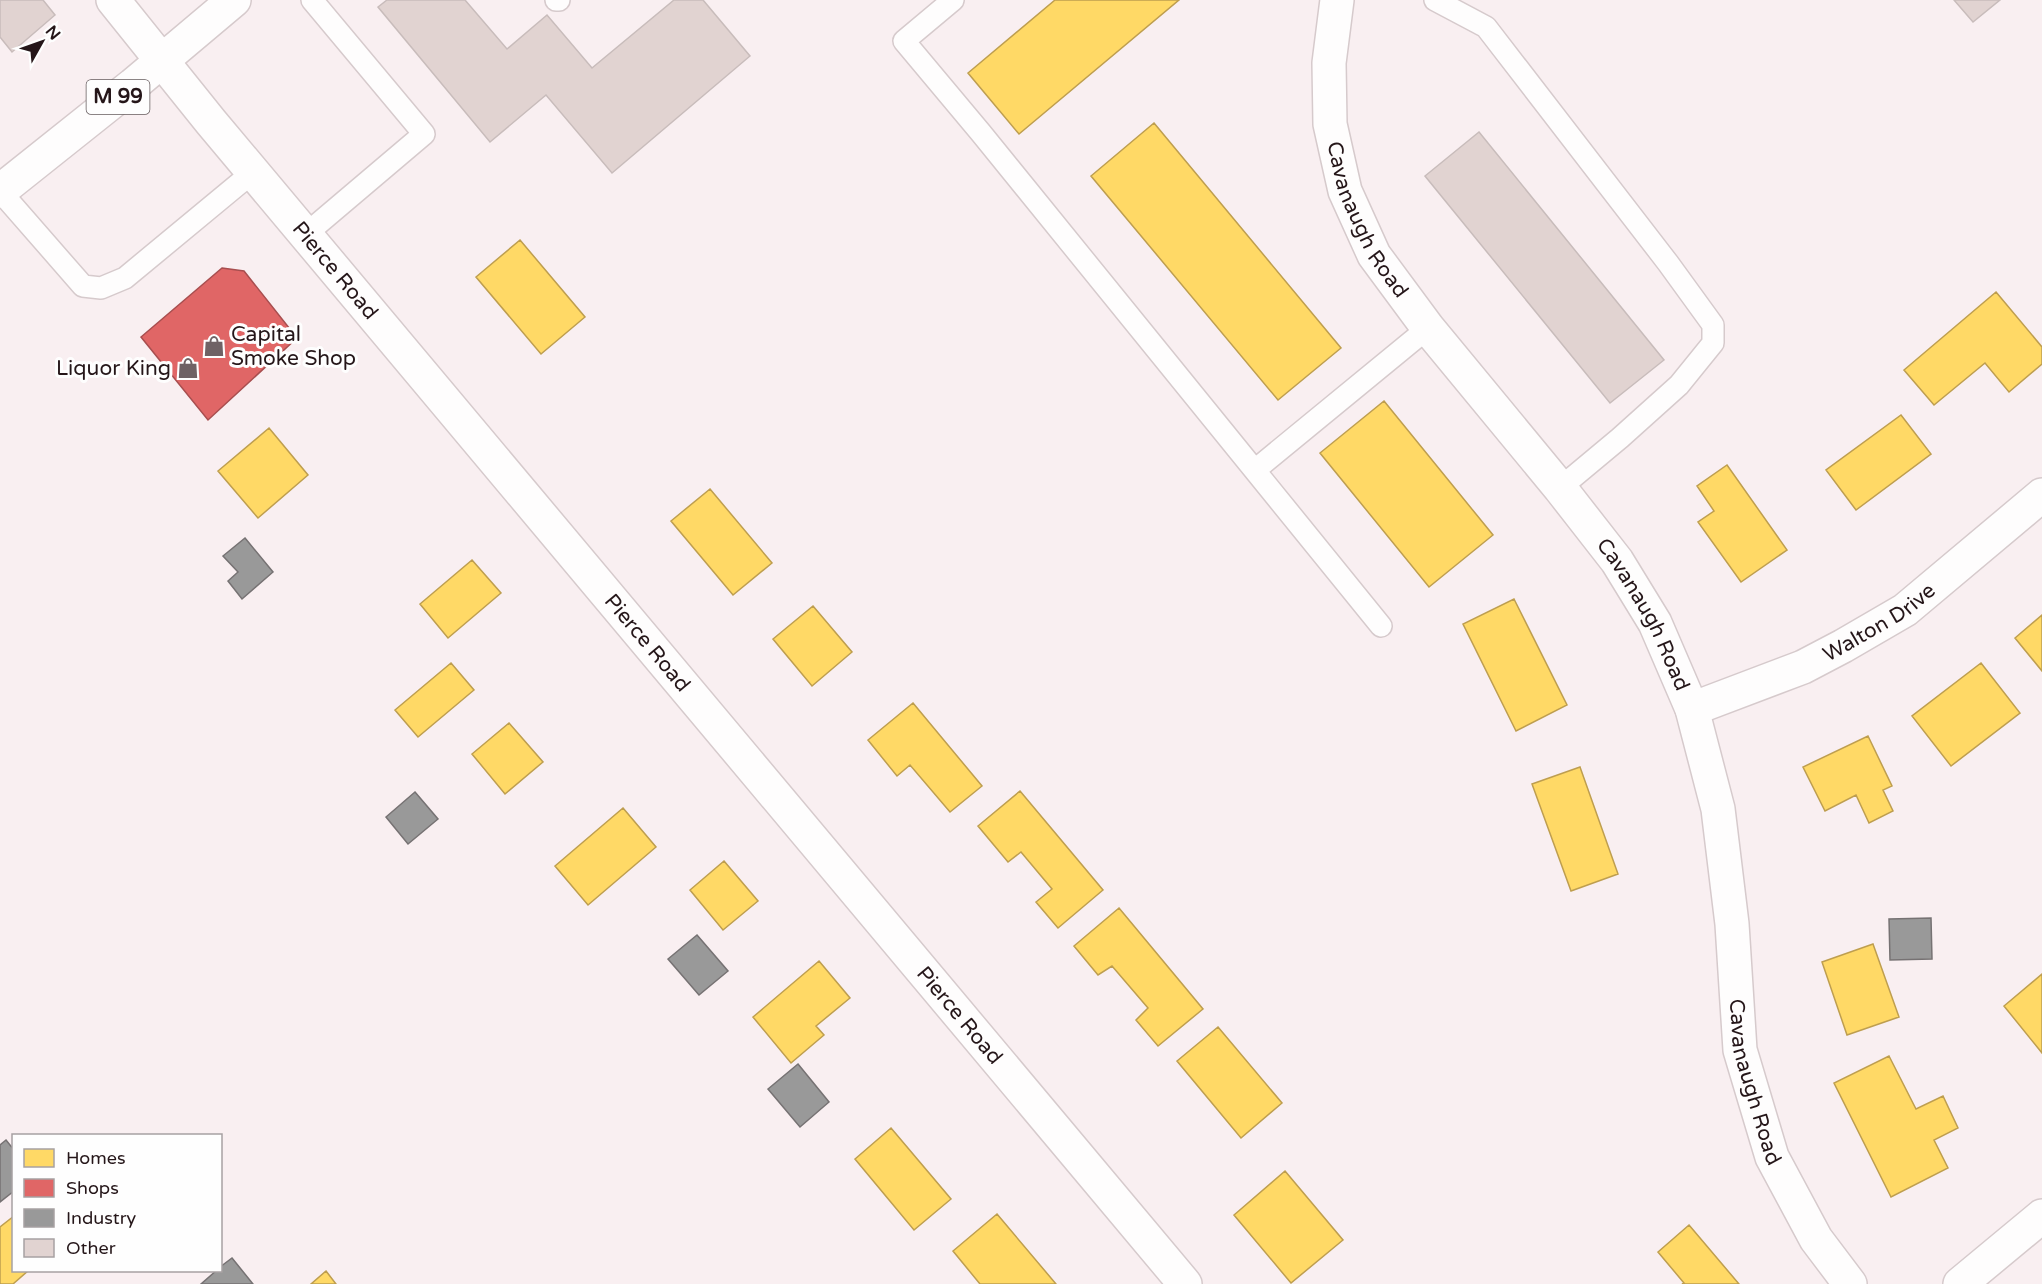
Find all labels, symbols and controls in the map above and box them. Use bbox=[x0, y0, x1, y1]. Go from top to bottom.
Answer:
north arrow bbox=[12, 12, 72, 72]
text: N bbox=[41, 22, 65, 44]
road number: M 99 bbox=[86, 80, 150, 114]
street label: Cavanaugh Road bbox=[1322, 139, 1414, 303]
street label: Pierce Road bbox=[287, 216, 383, 324]
place label: Capital Smoke Shop bbox=[231, 322, 356, 371]
shop icon: Capital Smoke Shop bbox=[202, 334, 226, 358]
place label: Liquor King bbox=[56, 356, 171, 381]
shop icon: Liquor King bbox=[176, 356, 200, 380]
street label: Cavanaugh Road bbox=[1591, 533, 1695, 694]
street label: Walton Drive bbox=[1819, 578, 1940, 667]
street label: Pierce Road bbox=[599, 589, 696, 697]
street label: Pierce Road bbox=[912, 961, 1008, 1069]
street label: Cavanaugh Road bbox=[1724, 998, 1787, 1170]
legend bbox=[12, 1134, 222, 1272]
text: Homes bbox=[66, 1147, 126, 1169]
text: Shops bbox=[66, 1177, 119, 1199]
text: Industry bbox=[66, 1207, 137, 1229]
text: Other bbox=[66, 1237, 116, 1259]

